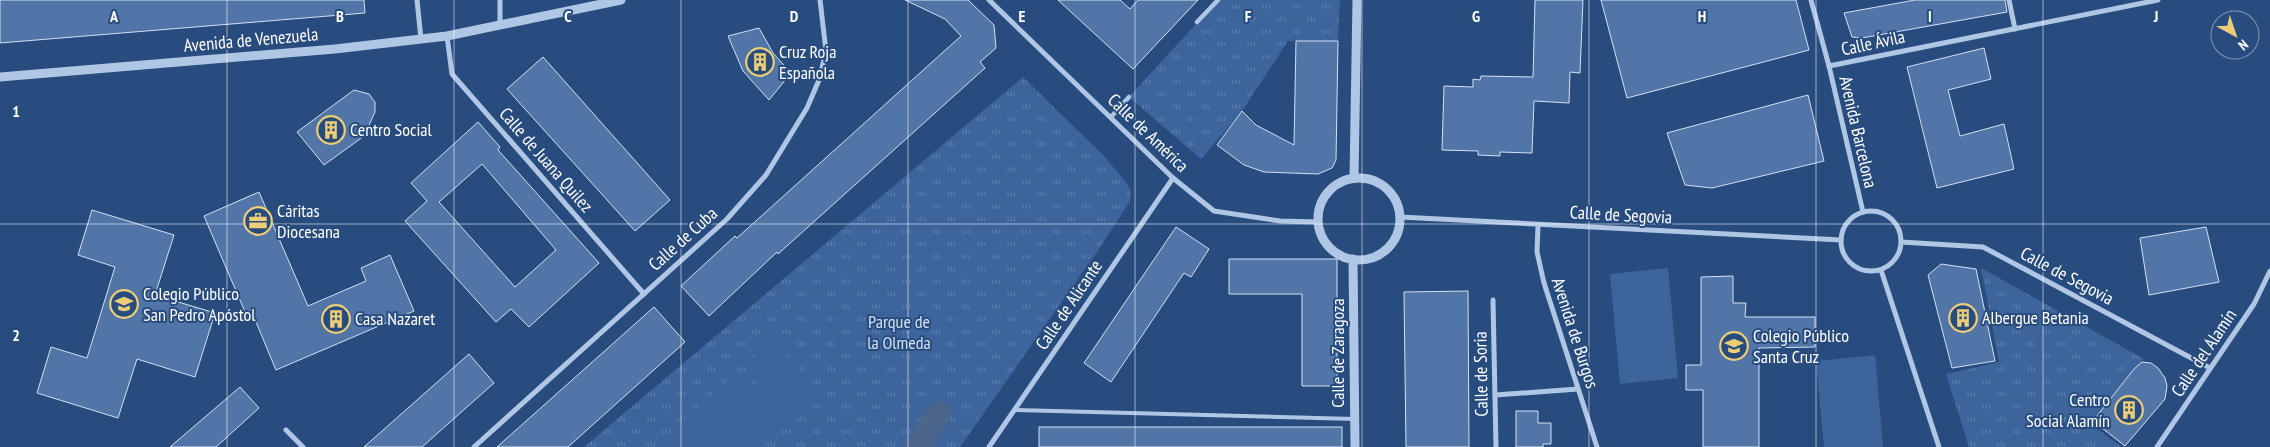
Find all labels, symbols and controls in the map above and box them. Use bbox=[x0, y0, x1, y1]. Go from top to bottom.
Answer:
text: A bbox=[109, 6, 119, 26]
text: B bbox=[336, 6, 344, 26]
text: C bbox=[564, 6, 572, 26]
text: D bbox=[790, 6, 799, 26]
text: E bbox=[1019, 6, 1026, 26]
text: F bbox=[1245, 6, 1252, 26]
text: G bbox=[1472, 6, 1480, 26]
text: H bbox=[1698, 6, 1706, 26]
text: I bbox=[1928, 6, 1932, 26]
text: J bbox=[2153, 6, 2158, 26]
north arrow bbox=[2210, 10, 2260, 60]
street label: Avenida de Venezuela bbox=[183, 22, 319, 57]
street label: Calle Ávila bbox=[1839, 25, 1907, 60]
text: N bbox=[2235, 36, 2252, 54]
place label: Cruz Roja Española bbox=[779, 40, 836, 84]
building icon: Cruz Roja Española bbox=[745, 47, 775, 77]
street label: Avenida Barcelona bbox=[1834, 74, 1883, 190]
street label: Calle de América bbox=[1103, 88, 1194, 177]
text: 1 bbox=[12, 101, 20, 121]
street label: Calle de Juana Quilez bbox=[494, 102, 598, 217]
building icon: Centro Social bbox=[316, 115, 346, 145]
place label: Centro Social bbox=[350, 118, 433, 141]
place label: Cáritas Diocesana bbox=[277, 199, 340, 243]
street label: Calle de Segovia bbox=[1569, 200, 1673, 229]
street label: Calle de Cuba bbox=[643, 202, 722, 276]
office icon: Cáritas Diocesana bbox=[243, 206, 273, 236]
street label: Calle de Segovia bbox=[2017, 241, 2118, 310]
street label: Calle de Alicante bbox=[1030, 255, 1107, 354]
street label: Avenida de Burgos bbox=[1547, 275, 1604, 391]
place label: Colegio Público San Pedro Apóstol bbox=[143, 282, 256, 326]
school or university icon: Colegio Público San Pedro Apóstol bbox=[109, 289, 139, 319]
street label: Calle de Zaragoza bbox=[1326, 298, 1349, 408]
building icon: Albergue Betania bbox=[1948, 303, 1978, 333]
building icon: Casa Nazaret bbox=[321, 304, 351, 334]
street label: Calle del Alamín bbox=[2166, 304, 2241, 401]
place label: Albergue Betania bbox=[1982, 306, 2089, 329]
place label: Casa Nazaret bbox=[355, 307, 435, 330]
park label: Parque de la Olmeda bbox=[867, 310, 931, 354]
place label: Colegio Público Santa Cruz bbox=[1753, 324, 1849, 368]
text: 2 bbox=[12, 325, 20, 345]
street label: Calle de Soria bbox=[1468, 331, 1493, 417]
school or university icon: Colegio Público Santa Cruz bbox=[1719, 331, 1749, 361]
place label: Centro Social Alamín bbox=[2026, 388, 2110, 432]
building icon: Centro Social Alamín bbox=[2114, 395, 2144, 425]

